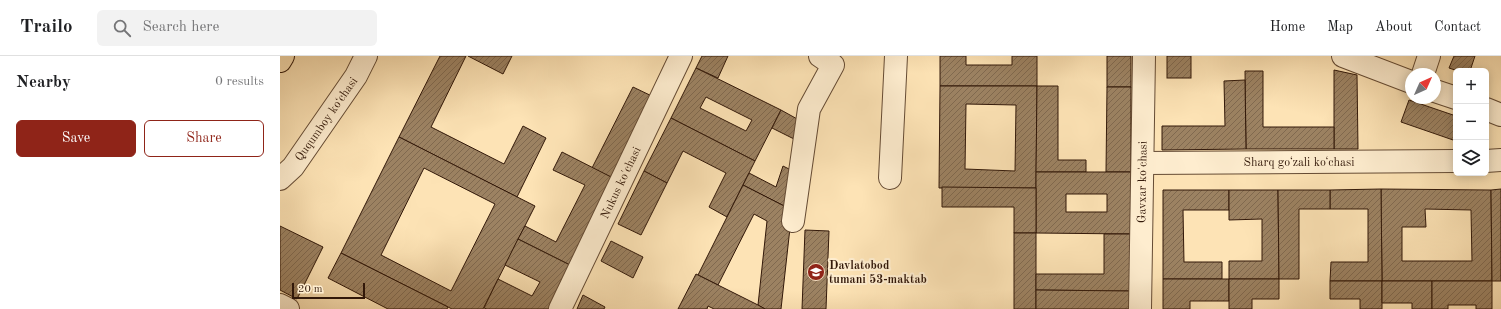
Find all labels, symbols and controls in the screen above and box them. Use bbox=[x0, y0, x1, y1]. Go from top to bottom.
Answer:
search box bbox=[97, 10, 377, 46]
icon: search bbox=[111, 17, 133, 39]
text: Trailo bbox=[20, 18, 73, 37]
text: Search here bbox=[143, 20, 219, 35]
text: Home bbox=[1270, 20, 1305, 34]
text: Map bbox=[1327, 20, 1353, 34]
text: About bbox=[1375, 20, 1412, 34]
text: Contact bbox=[1434, 20, 1481, 34]
north arrow bbox=[1405, 68, 1441, 104]
map controls bbox=[1453, 68, 1489, 176]
button: + bbox=[1453, 68, 1489, 104]
text: Nearby bbox=[16, 74, 71, 91]
text: 0 results bbox=[215, 75, 264, 88]
street label: Ququmboy koʻchasi bbox=[293, 75, 360, 164]
button: − bbox=[1453, 104, 1489, 140]
button: Save bbox=[16, 120, 136, 157]
button: Share bbox=[144, 120, 264, 157]
button: layers bbox=[1453, 140, 1489, 176]
street label: Gavxar ko'chasi bbox=[1136, 141, 1150, 223]
street label: Nukus ko'chasi bbox=[599, 145, 644, 221]
street label: Sharq goʻzali koʻchasi bbox=[1244, 156, 1354, 169]
place label: Davlatobod tumani 53-maktab bbox=[829, 260, 927, 286]
school or university icon: Davlatobod tumani 53-maktab bbox=[806, 262, 826, 282]
scale bar bbox=[292, 281, 365, 300]
text: 20 m bbox=[298, 284, 323, 295]

